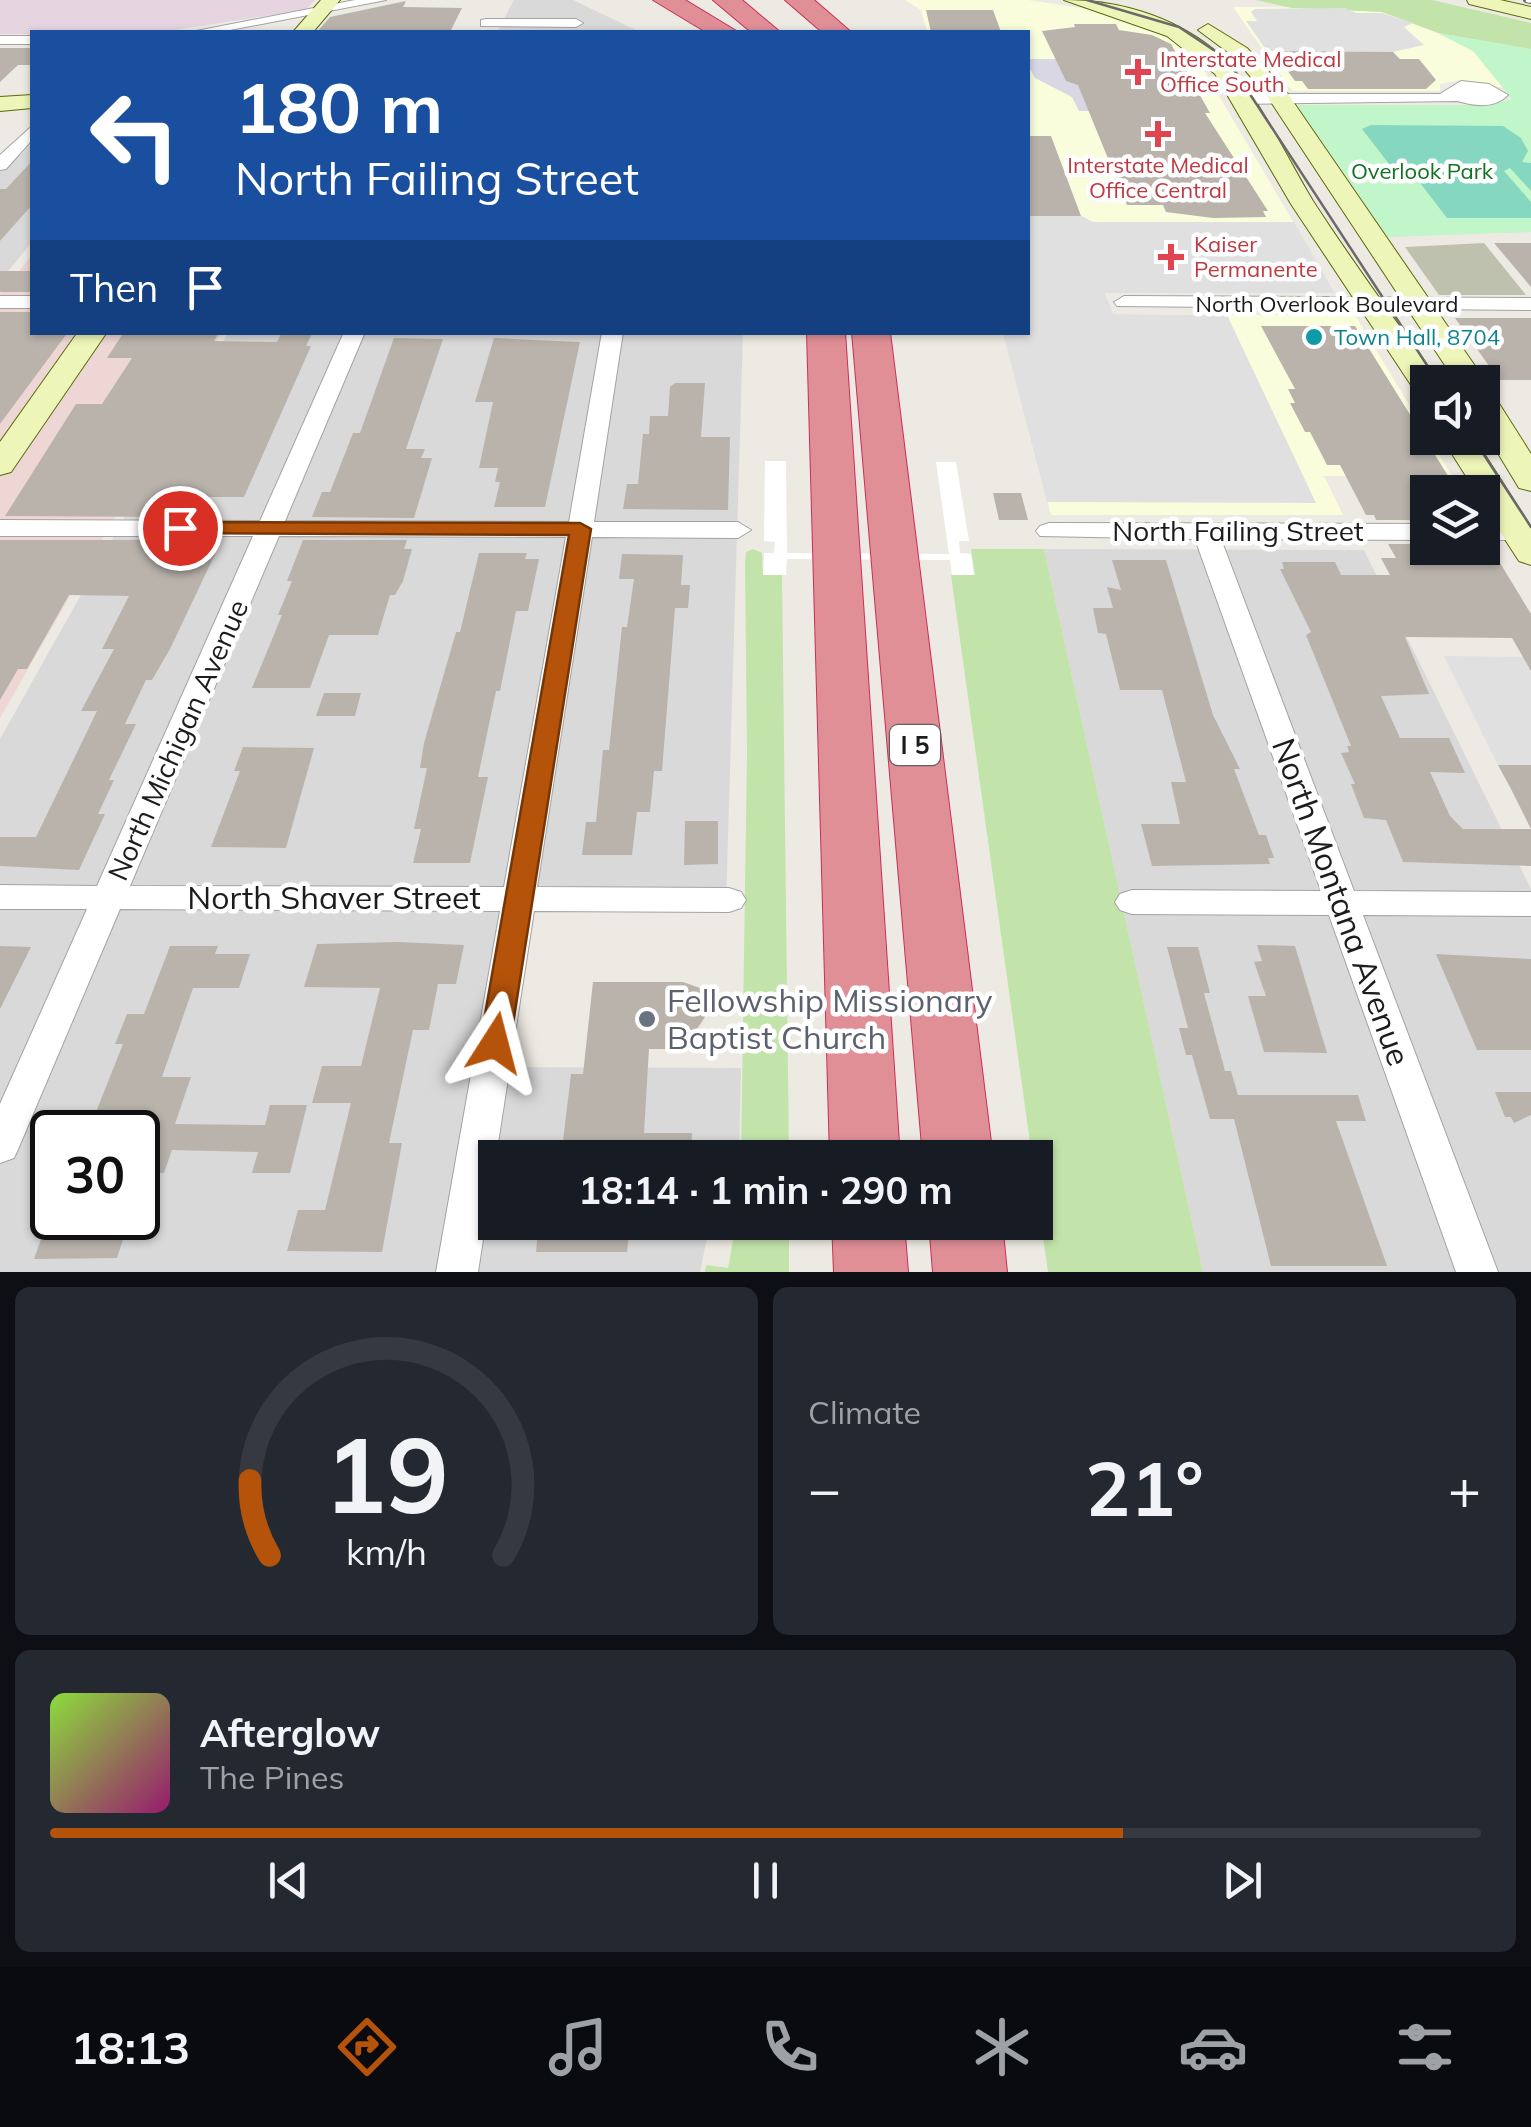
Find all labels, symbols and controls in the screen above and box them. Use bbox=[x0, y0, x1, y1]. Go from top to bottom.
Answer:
place label: Interstate Medical Office South bbox=[1160, 45, 1342, 98]
marker: Interstate Medical Office South bbox=[1125, 59, 1151, 85]
text: 180 m bbox=[235, 63, 443, 151]
icon: left bbox=[70, 70, 200, 200]
marker: Interstate Medical Office Central bbox=[1145, 121, 1171, 147]
text: North Failing Street bbox=[235, 150, 639, 206]
place label: Interstate Medical Office Central bbox=[1067, 151, 1249, 204]
park label: Overlook Park bbox=[1351, 157, 1494, 185]
place label: Kaiser Permanente bbox=[1194, 230, 1318, 283]
marker: Kaiser Permanente bbox=[1158, 244, 1184, 270]
icon: arrive bbox=[178, 260, 233, 315]
text: Then bbox=[70, 264, 158, 312]
street label: North Overlook Boulevard bbox=[1196, 290, 1458, 318]
place label: Town Hall, 8704 bbox=[1334, 323, 1500, 351]
marker: Town Hall, 8704 bbox=[1303, 326, 1325, 348]
map controls bbox=[1410, 365, 1500, 565]
button: sound bbox=[1410, 365, 1500, 455]
button: layers bbox=[1410, 475, 1500, 565]
pin bbox=[138, 486, 223, 571]
icon: arrive bbox=[153, 501, 208, 556]
street label: North Failing Street bbox=[1112, 513, 1364, 548]
street label: North Michigan Avenue bbox=[100, 594, 255, 886]
road number: I 5 bbox=[890, 725, 940, 765]
street label: North Montana Avenue bbox=[1264, 732, 1420, 1071]
street label: North Shaver Street bbox=[187, 877, 481, 917]
place label: Fellowship Missionary Baptist Church bbox=[667, 980, 993, 1057]
position arrow bbox=[443, 991, 547, 1095]
marker: Fellowship Missionary Baptist Church bbox=[636, 1008, 658, 1030]
speed limit sign: 30 bbox=[30, 1110, 160, 1240]
text: 18:14 · 1 min · 290 m bbox=[578, 1166, 953, 1214]
text: Climate bbox=[808, 1392, 921, 1432]
text: 19 bbox=[324, 1408, 449, 1539]
text: 21° bbox=[1085, 1441, 1204, 1535]
text: − bbox=[808, 1454, 841, 1523]
text: + bbox=[1448, 1454, 1481, 1523]
text: km/h bbox=[346, 1529, 427, 1574]
text: Afterglow bbox=[200, 1709, 380, 1757]
text: The Pines bbox=[200, 1757, 344, 1797]
icon: previous bbox=[261, 1853, 316, 1908]
icon: pause bbox=[738, 1853, 793, 1908]
icon: next bbox=[1215, 1853, 1270, 1908]
icon: directions bbox=[332, 2012, 402, 2082]
icon: music bbox=[543, 2012, 613, 2082]
icon: phone bbox=[755, 2012, 825, 2082]
icon: climate bbox=[967, 2012, 1037, 2082]
icon: car bbox=[1178, 2012, 1248, 2082]
icon: filters bbox=[1390, 2012, 1460, 2082]
text: 18:13 bbox=[71, 2019, 190, 2075]

